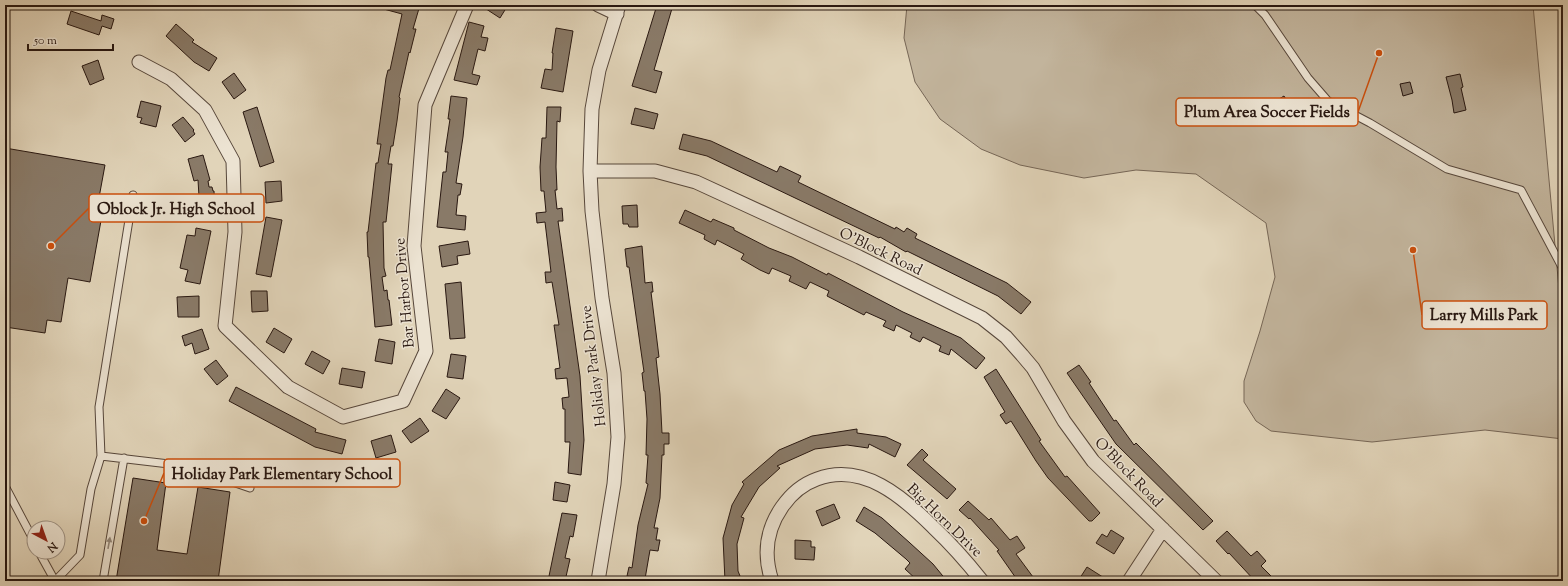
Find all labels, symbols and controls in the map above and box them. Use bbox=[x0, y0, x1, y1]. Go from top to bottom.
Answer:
scale bar bbox=[28, 26, 113, 52]
text: 50 m bbox=[33, 32, 57, 50]
callout: Plum Area Soccer Fields bbox=[1176, 98, 1358, 126]
text: Plum Area Soccer Fields bbox=[1184, 102, 1350, 125]
callout: Oblock Jr. High School bbox=[89, 194, 264, 222]
text: Oblock Jr. High School bbox=[97, 199, 256, 222]
street label: O'Block Road bbox=[835, 223, 926, 282]
street label: Bar Harbor Drive bbox=[390, 237, 421, 349]
callout: Larry Mills Park bbox=[1422, 301, 1547, 329]
street label: Holiday Park Drive bbox=[577, 304, 612, 428]
text: Larry Mills Park bbox=[1430, 305, 1539, 328]
street label: O'Block Road bbox=[1089, 433, 1167, 513]
callout: Holiday Park Elementary School bbox=[164, 459, 400, 487]
text: Holiday Park Elementary School bbox=[172, 464, 393, 487]
street label: Big Horn Drive bbox=[901, 479, 987, 563]
north arrow bbox=[26, 520, 66, 560]
one-way arrow bbox=[106, 536, 112, 549]
text: N bbox=[43, 537, 61, 556]

